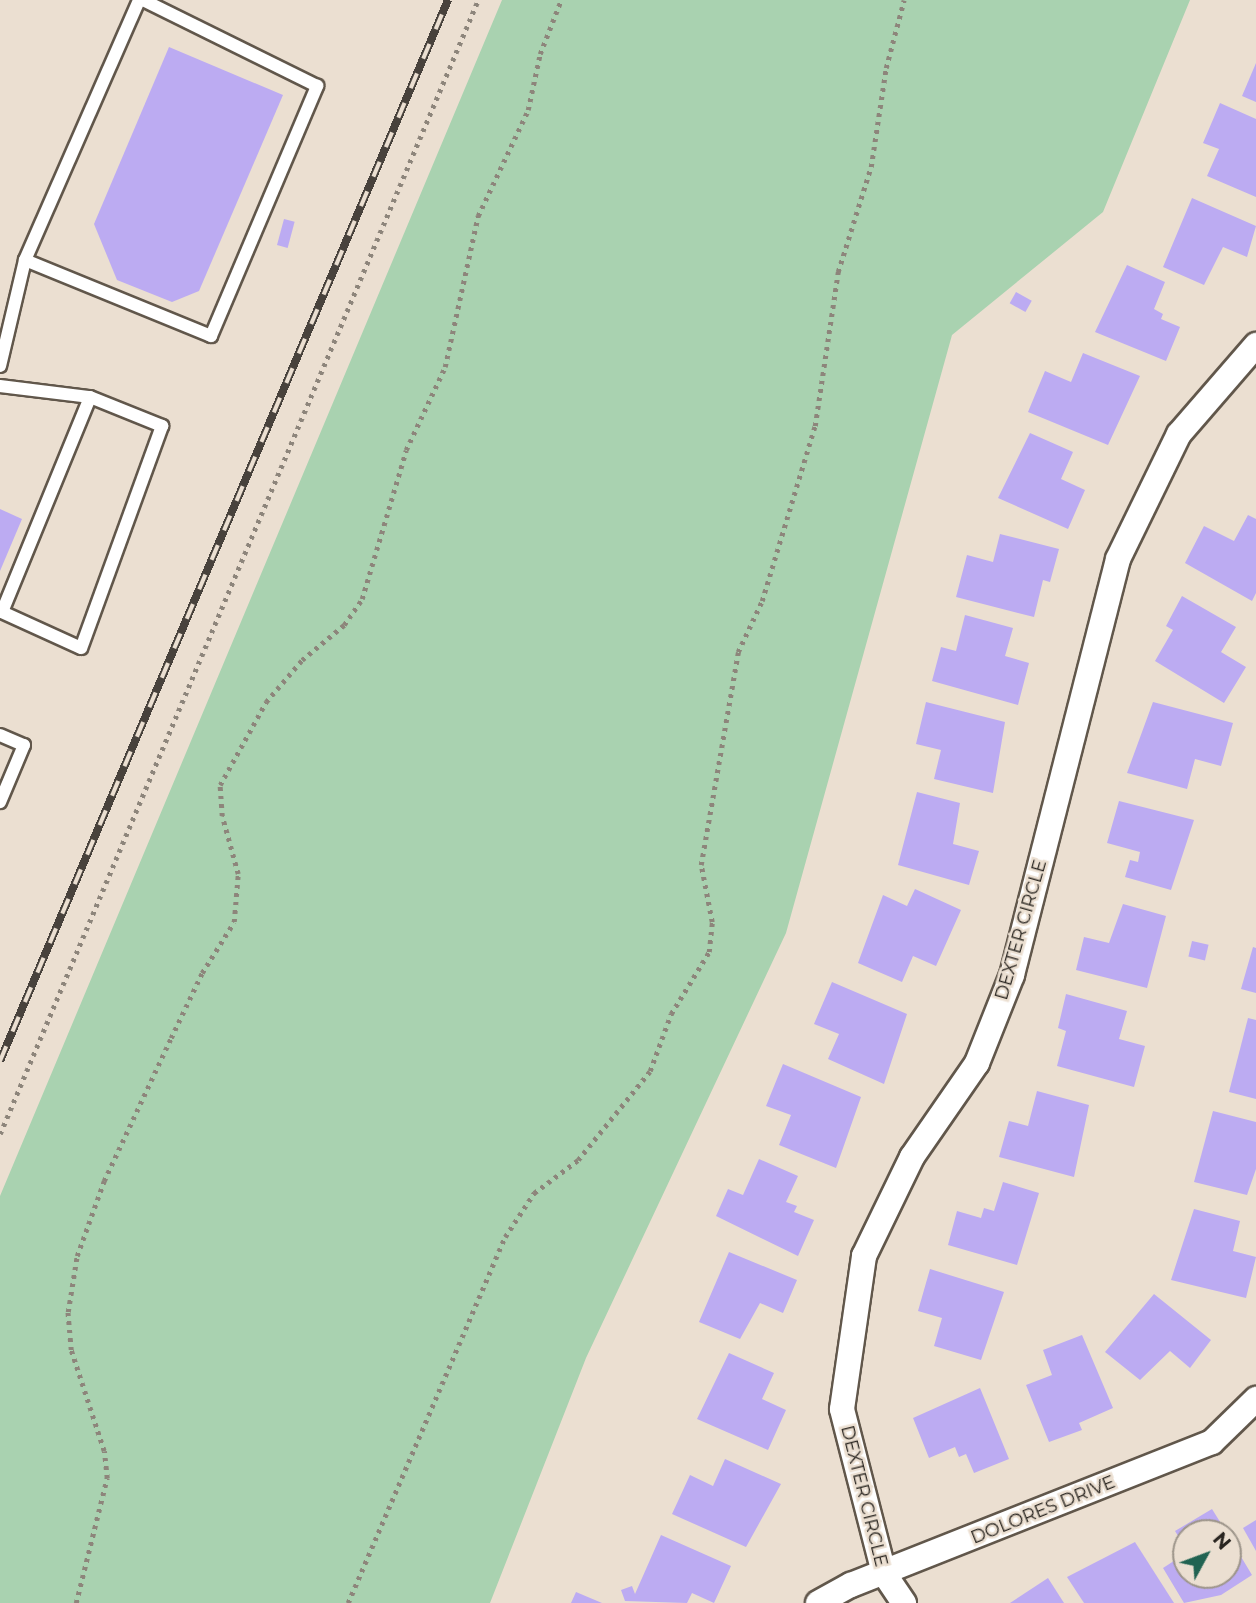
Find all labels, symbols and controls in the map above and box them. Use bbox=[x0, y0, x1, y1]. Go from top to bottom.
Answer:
street label: DEXTER CIRCLE bbox=[991, 857, 1051, 1003]
street label: DEXTER CIRCLE bbox=[836, 1423, 892, 1569]
street label: DOLORES DRIVE bbox=[968, 1471, 1118, 1549]
north arrow bbox=[1172, 1519, 1242, 1589]
text: N bbox=[1208, 1528, 1235, 1555]

